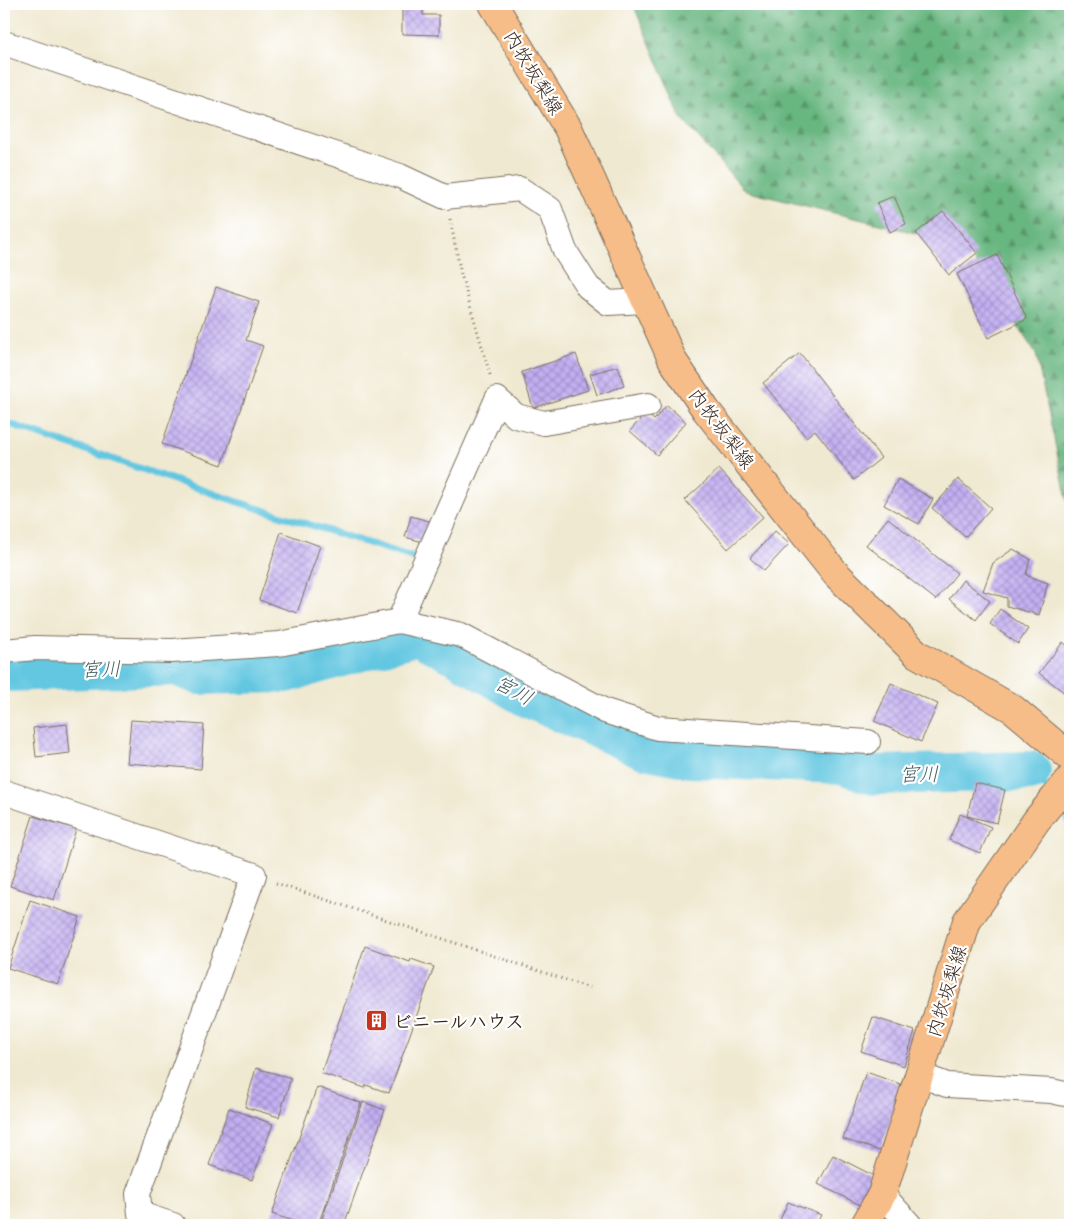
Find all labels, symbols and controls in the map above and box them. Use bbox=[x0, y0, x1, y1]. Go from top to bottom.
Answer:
street label: 内牧坂梨線 bbox=[499, 26, 567, 119]
street label: 内牧坂梨線 bbox=[684, 384, 759, 473]
water label: 宮川 bbox=[81, 657, 121, 682]
water label: 宮川 bbox=[491, 671, 537, 710]
water label: 宮川 bbox=[899, 763, 939, 786]
street label: 内牧坂梨線 bbox=[923, 943, 971, 1040]
building icon: ビニールハウス bbox=[365, 1009, 389, 1033]
place label: ビニールハウス bbox=[393, 1011, 524, 1033]

